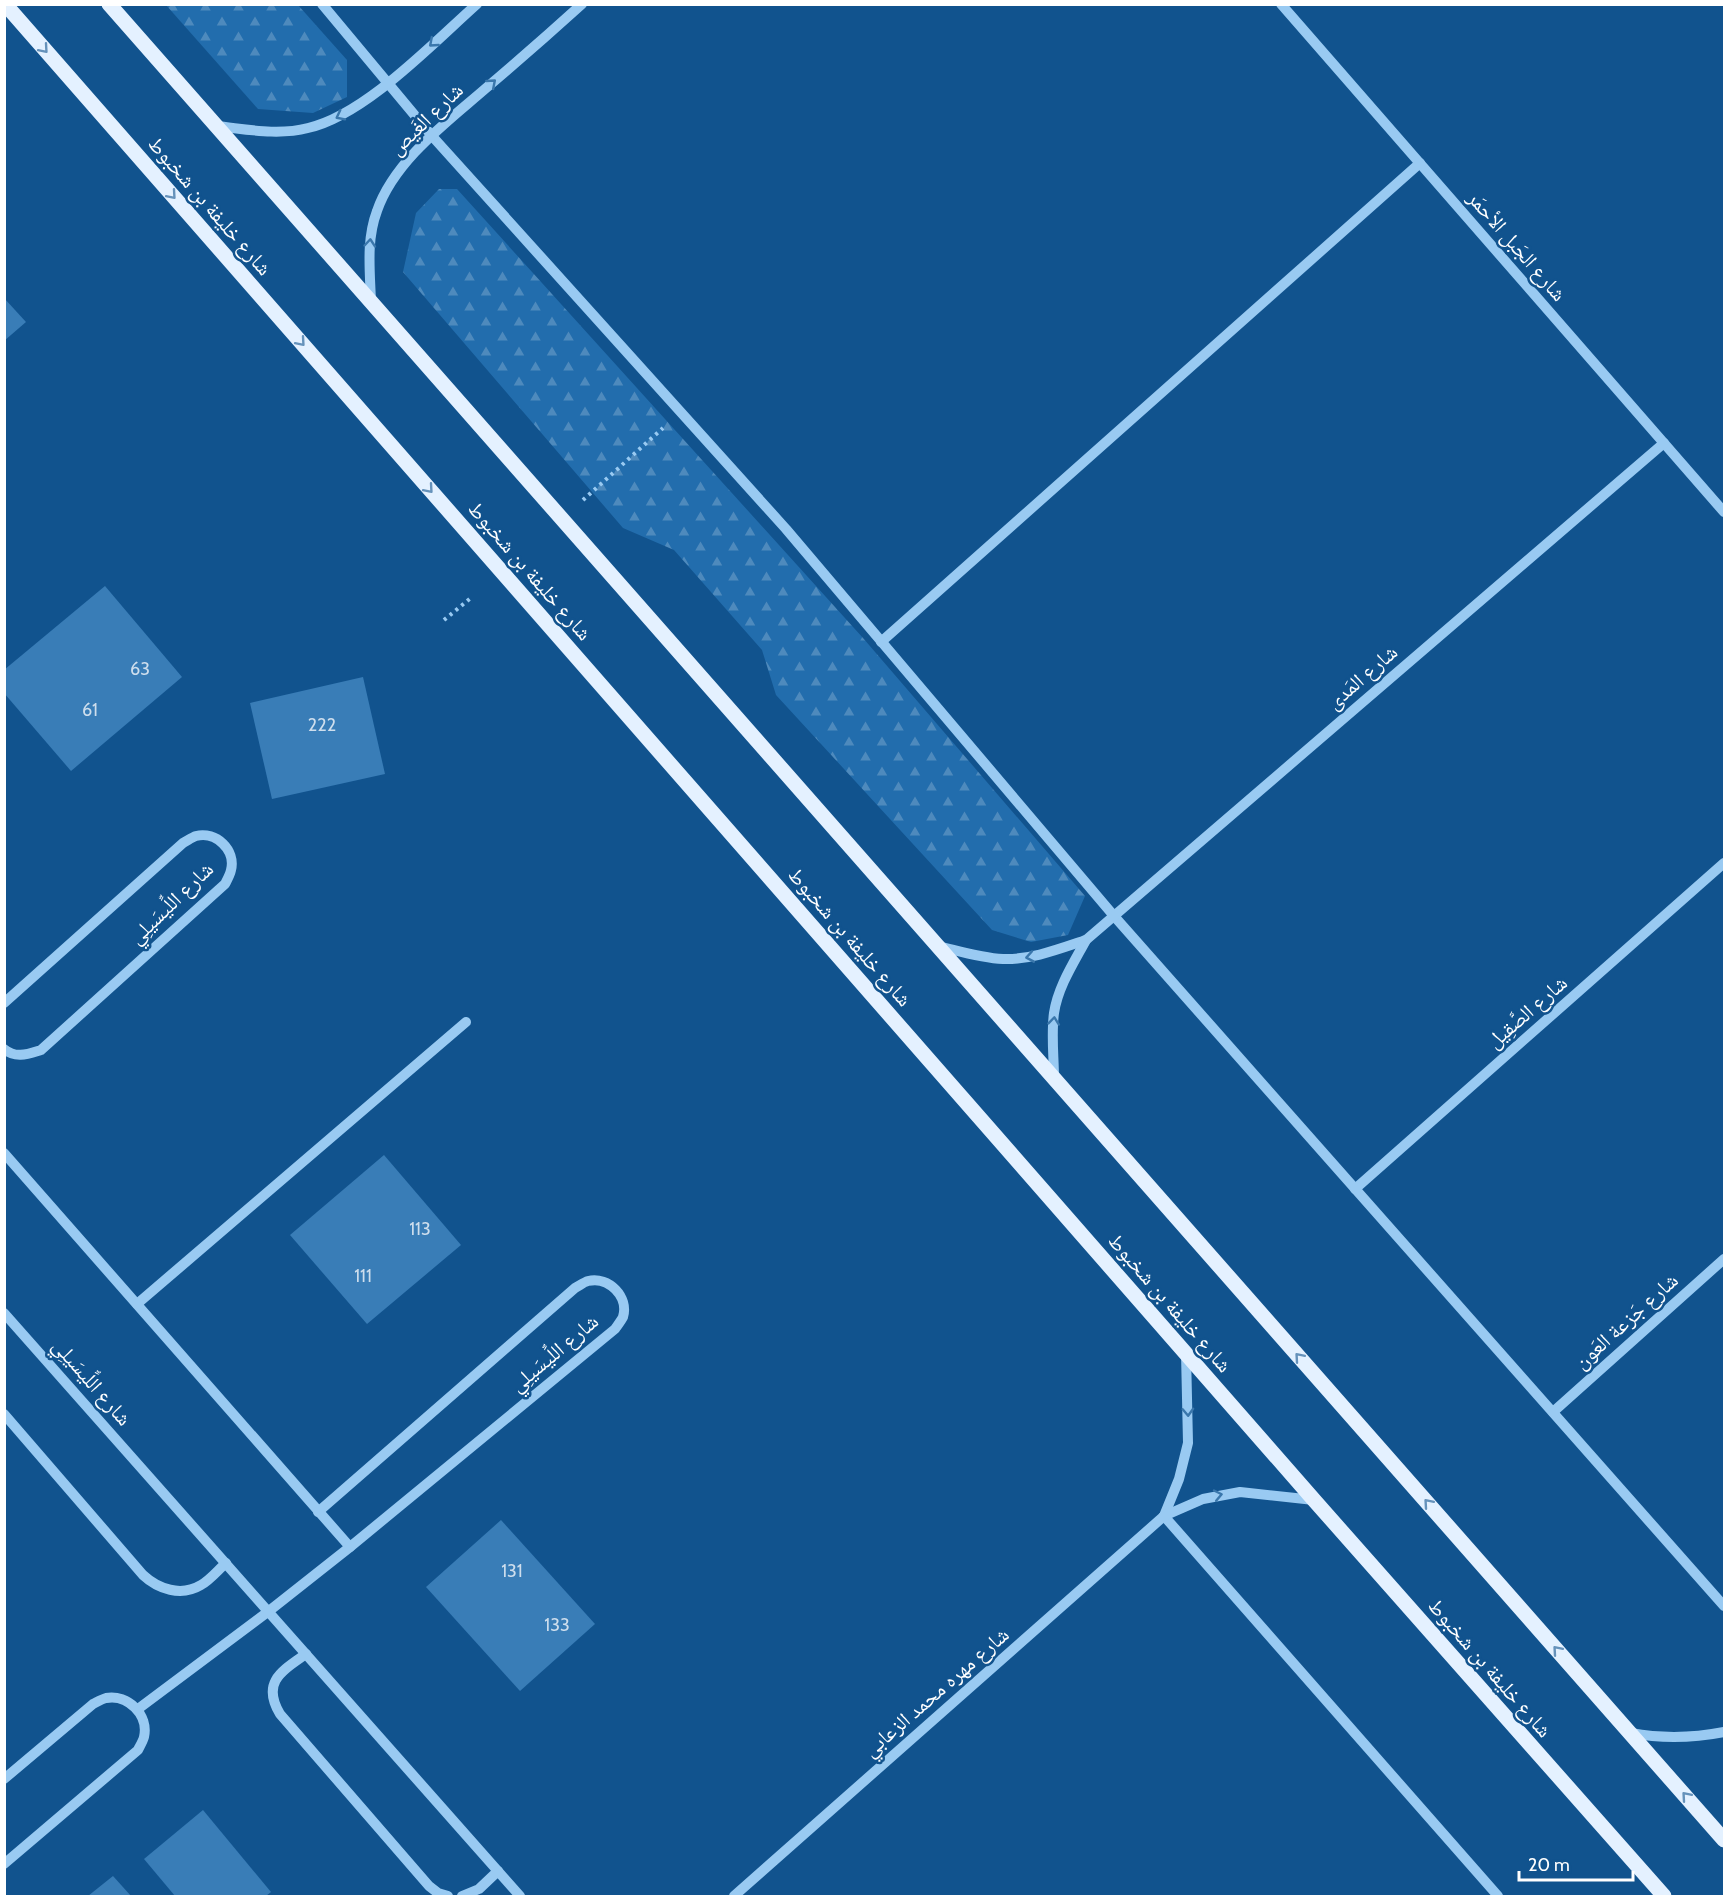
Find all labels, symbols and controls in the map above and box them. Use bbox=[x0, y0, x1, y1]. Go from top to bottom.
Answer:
one-way arrow bbox=[429, 36, 440, 47]
one-way arrow bbox=[37, 42, 48, 52]
street label: شارع الغَيص bbox=[383, 77, 469, 161]
one-way arrow bbox=[485, 79, 496, 90]
one-way arrow bbox=[335, 109, 346, 121]
street label: شارع خليفة بن شخبوط bbox=[143, 131, 277, 281]
street label: شارع الجَبل الأحمَر bbox=[1461, 185, 1572, 307]
one-way arrow bbox=[165, 188, 176, 199]
one-way arrow bbox=[363, 239, 376, 248]
one-way arrow bbox=[294, 335, 305, 346]
one-way arrow bbox=[422, 482, 433, 492]
street label: شارع خليفة بن شخبوط bbox=[463, 496, 597, 646]
street label: شارع المَدى bbox=[1321, 639, 1403, 715]
house number: 63 bbox=[130, 658, 150, 680]
house number: 61 bbox=[82, 699, 98, 721]
house number: 222 bbox=[308, 714, 336, 736]
street label: شارع اللِّيسَيلِي bbox=[122, 855, 221, 952]
street label: شارع خليفة بن شخبوط bbox=[783, 862, 917, 1012]
one-way arrow bbox=[1025, 950, 1034, 962]
street label: شارع الصَّقِيل bbox=[1481, 970, 1573, 1054]
one-way arrow bbox=[1047, 1016, 1060, 1025]
house number: 113 bbox=[409, 1218, 431, 1240]
street label: شارع خليفة بن شخبوط bbox=[1103, 1228, 1237, 1378]
house number: 111 bbox=[354, 1265, 372, 1287]
street label: شارع جَزعة العَون bbox=[1568, 1267, 1684, 1375]
street label: شارع اللِّيسَيلِي bbox=[503, 1307, 606, 1400]
street label: شارع اللِّيسَيلِي bbox=[44, 1332, 138, 1433]
one-way arrow bbox=[1295, 1353, 1306, 1364]
one-way arrow bbox=[1182, 1407, 1195, 1416]
one-way arrow bbox=[1213, 1490, 1223, 1503]
one-way arrow bbox=[1424, 1499, 1435, 1510]
house number: 131 bbox=[501, 1560, 523, 1582]
street label: شارع خليفة بن شخبوط bbox=[1423, 1593, 1557, 1743]
house number: 133 bbox=[544, 1614, 570, 1636]
street label: شارع مهره محمد الزعابي bbox=[858, 1622, 1017, 1765]
one-way arrow bbox=[1553, 1646, 1564, 1656]
one-way arrow bbox=[1682, 1792, 1693, 1803]
scale bar bbox=[1519, 1844, 1633, 1882]
text: 20 m bbox=[1528, 1854, 1570, 1876]

